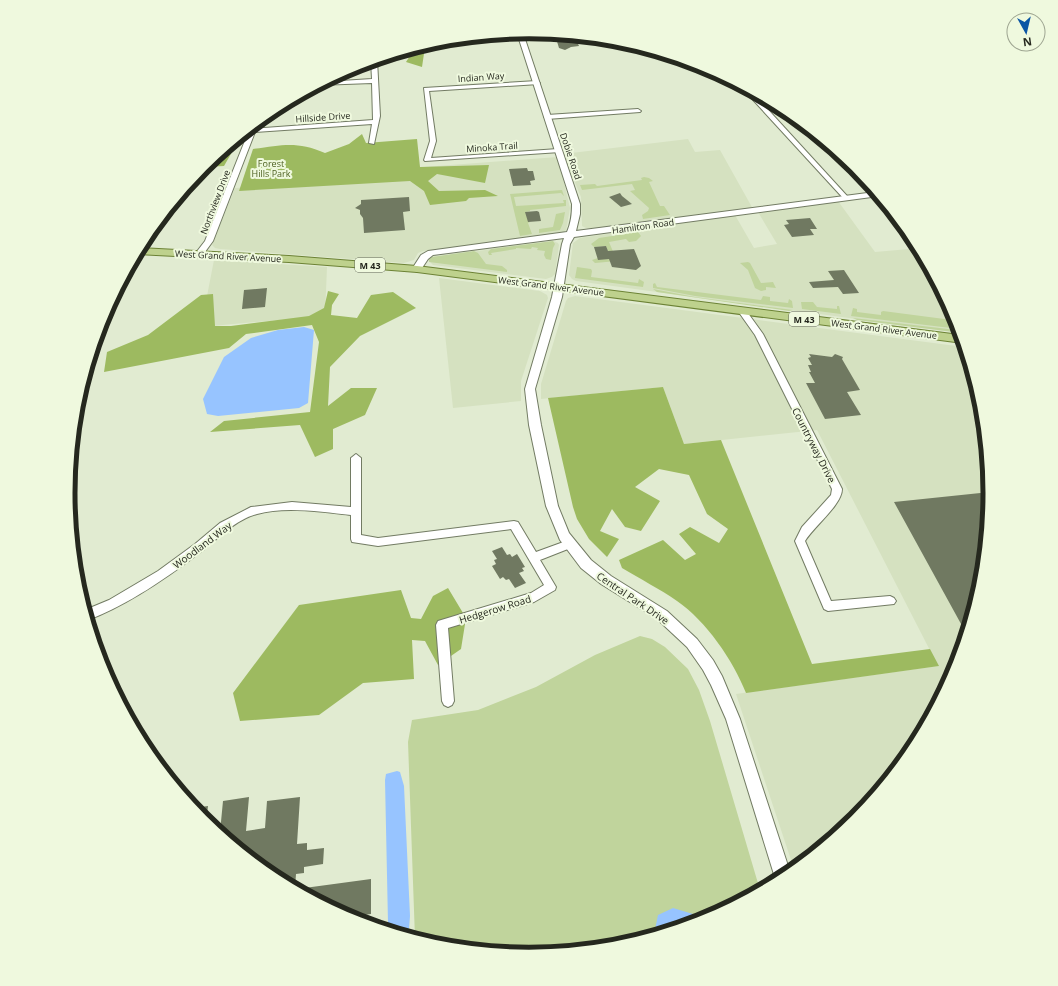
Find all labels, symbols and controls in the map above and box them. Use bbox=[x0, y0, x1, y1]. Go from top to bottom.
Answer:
north arrow bbox=[1006, 12, 1046, 52]
text: N bbox=[1022, 34, 1033, 50]
street label: Indian Way bbox=[457, 69, 505, 85]
street label: Hillside Drive bbox=[295, 109, 351, 125]
street label: Dobie Road bbox=[557, 131, 585, 181]
street label: Minoka Trail bbox=[466, 139, 518, 155]
park label: Forest Hills Park bbox=[252, 157, 291, 180]
street label: Northview Drive bbox=[197, 168, 233, 236]
street label: Hamilton Road bbox=[611, 215, 675, 237]
street label: West Grand River Avenue bbox=[174, 247, 282, 265]
road number: M 43 bbox=[355, 258, 385, 272]
street label: West Grand River Avenue bbox=[497, 273, 605, 299]
road number: M 43 bbox=[789, 312, 819, 326]
street label: West Grand River Avenue bbox=[830, 316, 938, 342]
street label: Countryway Drive bbox=[789, 405, 839, 485]
street label: Woodland Way bbox=[170, 518, 235, 572]
street label: Central Park Drive bbox=[594, 569, 672, 628]
street label: Hedgerow Road bbox=[457, 591, 533, 627]

